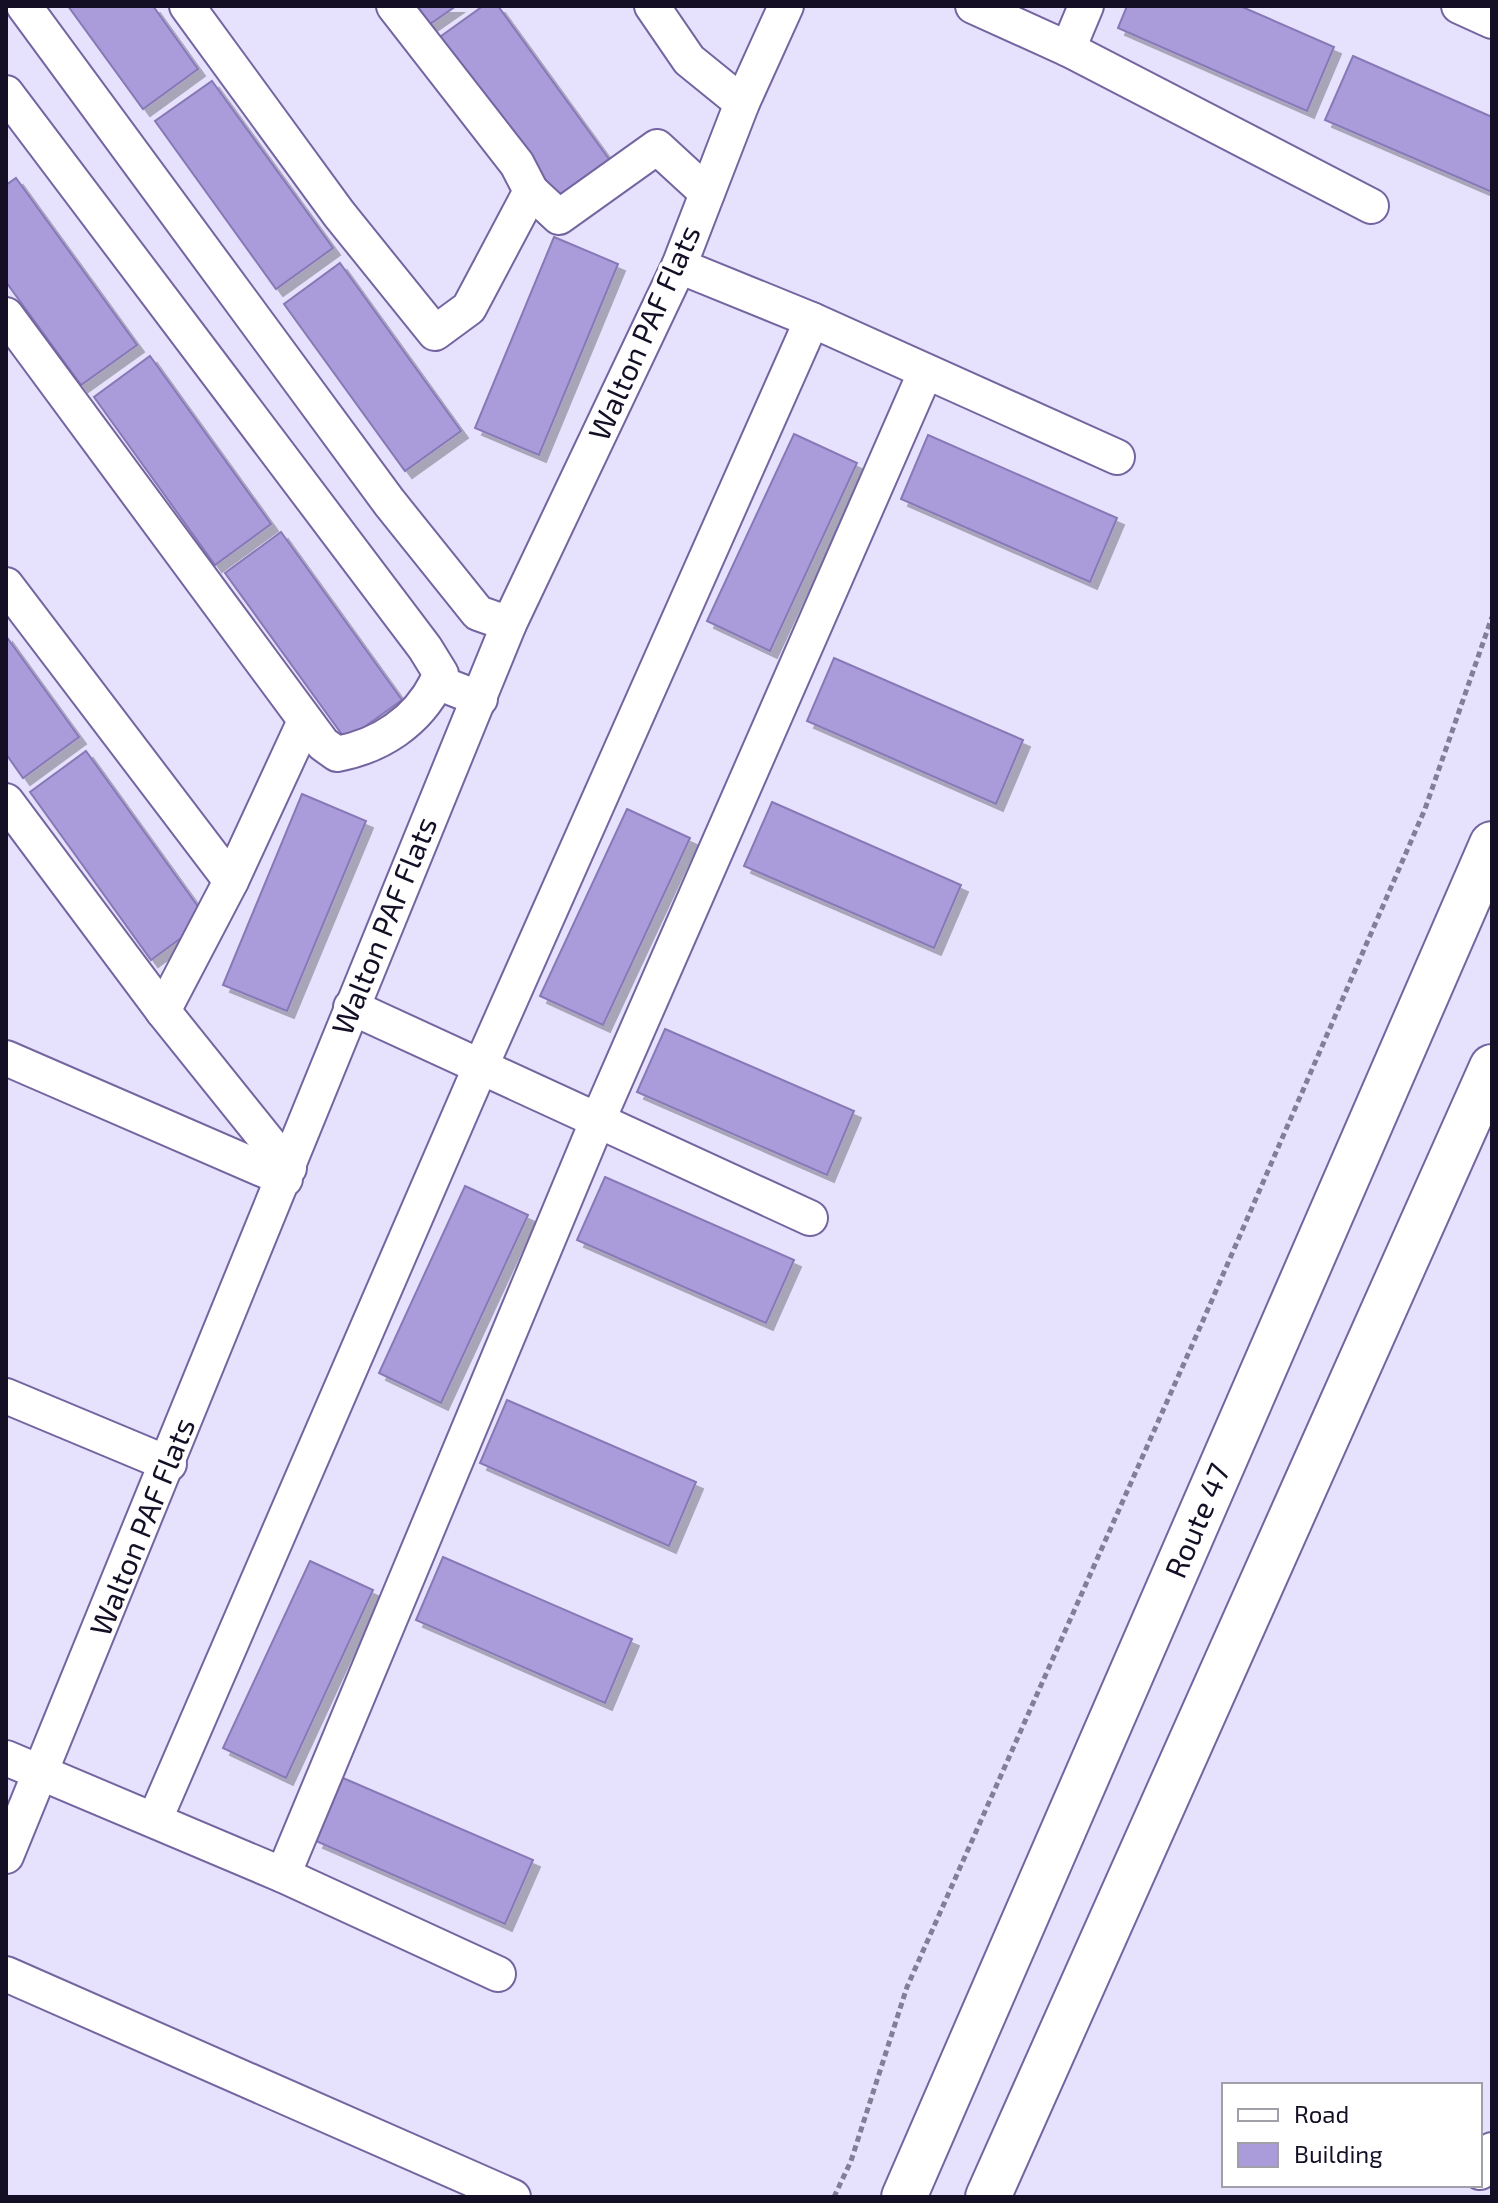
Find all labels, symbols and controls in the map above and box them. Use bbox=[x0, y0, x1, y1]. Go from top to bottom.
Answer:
street label: Walton PAF Flats bbox=[580, 219, 707, 445]
street label: Walton PAF Flats bbox=[323, 811, 443, 1039]
street label: Walton PAF Flats bbox=[81, 1412, 201, 1640]
street label: Route 47 bbox=[1156, 1458, 1236, 1583]
legend bbox=[1222, 2083, 1482, 2187]
text: Road bbox=[1294, 2099, 1349, 2128]
text: Building bbox=[1294, 2139, 1383, 2168]

